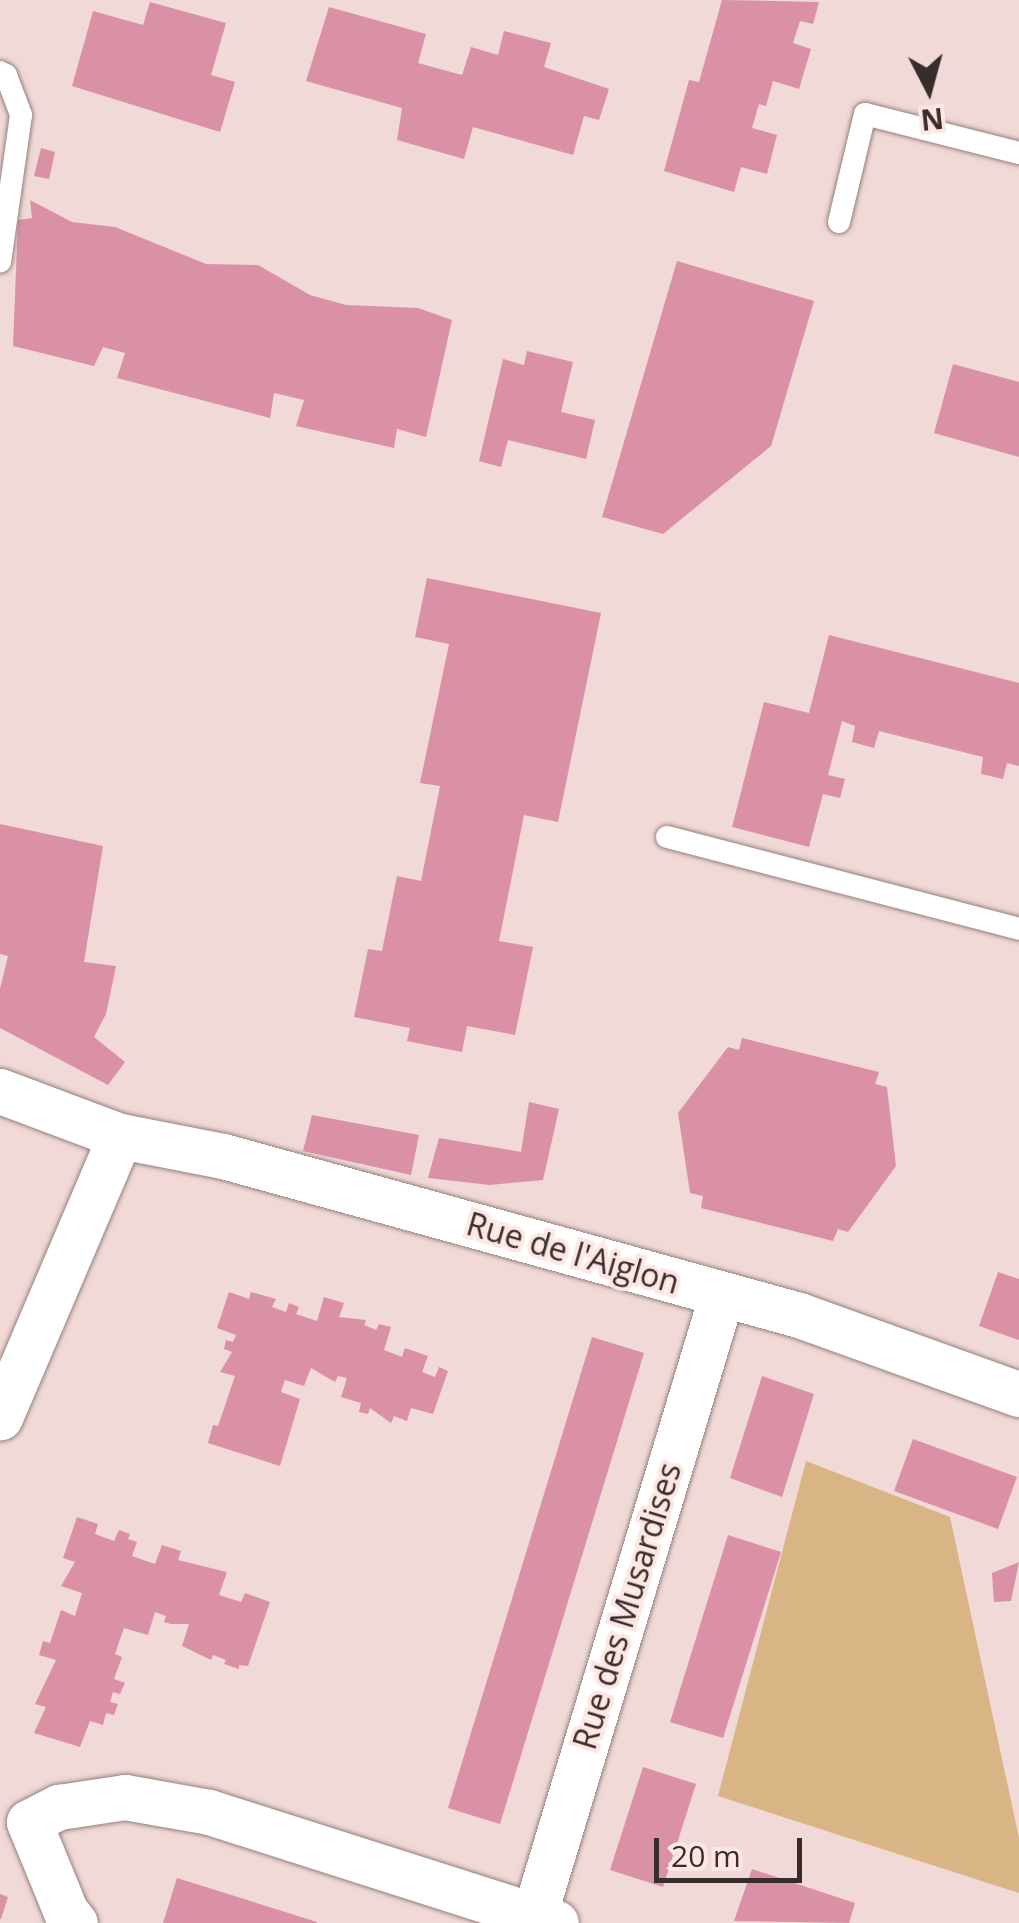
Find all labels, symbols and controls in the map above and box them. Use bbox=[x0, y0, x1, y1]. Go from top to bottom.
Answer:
north arrow bbox=[879, 40, 979, 140]
text: N bbox=[919, 100, 945, 140]
street label: Rue de l'Aiglon bbox=[462, 1204, 684, 1302]
street label: Rue des Musardises bbox=[565, 1458, 689, 1754]
scale bar bbox=[659, 1818, 806, 1880]
text: 20 m bbox=[671, 1835, 741, 1876]

